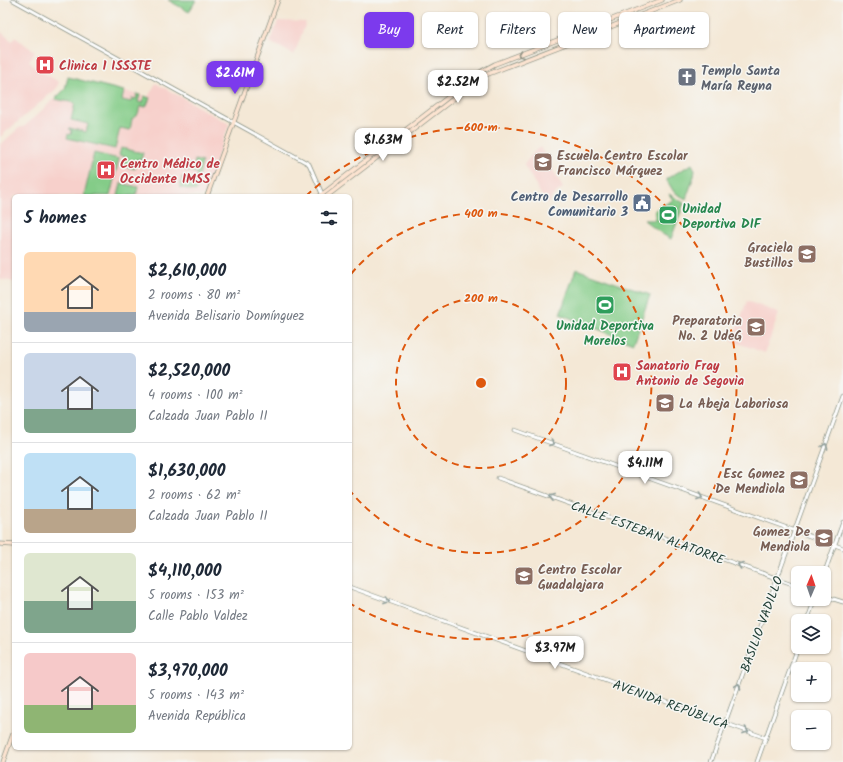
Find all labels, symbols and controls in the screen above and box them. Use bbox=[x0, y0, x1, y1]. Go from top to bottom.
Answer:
chip: Buy bbox=[364, 12, 414, 48]
chip: Rent bbox=[422, 12, 478, 48]
chip: Filters bbox=[486, 12, 550, 48]
chip: New bbox=[558, 12, 611, 48]
chip: Apartment bbox=[619, 12, 709, 48]
one-way arrow bbox=[517, 50, 524, 58]
hospital icon: Clinica 1 ISSSTE bbox=[34, 54, 56, 76]
place label: Clinica 1 ISSSTE bbox=[59, 56, 152, 77]
pin: $2.61M bbox=[202, 61, 268, 95]
place label: Templo Santa María Reyna bbox=[701, 61, 780, 97]
text: $2.61M bbox=[215, 63, 255, 84]
church icon: Templo Santa María Reyna bbox=[676, 66, 698, 88]
pin: $2.52M bbox=[425, 70, 491, 104]
text: $2.52M bbox=[437, 72, 479, 93]
text: 600 m bbox=[464, 118, 498, 137]
pin: $1.63M bbox=[350, 128, 416, 162]
text: $1.63M bbox=[364, 130, 402, 151]
place label: Escuela Centro Escolar Francisco Márquez bbox=[557, 146, 689, 182]
school or university icon: Escuela Centro Escolar Francisco Márquez bbox=[532, 151, 554, 173]
place label: Centro Médico de Occidente IMSS bbox=[120, 154, 220, 190]
hospital icon: Centro Médico de Occidente IMSS bbox=[95, 159, 117, 181]
place label: Centro de Desarrollo Comunitario 3 bbox=[511, 187, 628, 223]
public building icon: Centro de Desarrollo Comunitario 3 bbox=[631, 192, 653, 214]
place label: Unidad Deportiva DIF bbox=[682, 199, 762, 235]
text: 400 m bbox=[464, 204, 498, 223]
sports icon: Unidad Deportiva DIF bbox=[657, 204, 679, 226]
text: 5 homes bbox=[24, 205, 87, 232]
icon: filters bbox=[318, 207, 340, 229]
place label: Graciela Bustillos bbox=[744, 238, 793, 274]
school or university icon: Graciela Bustillos bbox=[796, 243, 818, 265]
text: $2,610,000 bbox=[148, 258, 226, 285]
icon: home bbox=[56, 268, 104, 316]
text: 2 rooms · 80 m² bbox=[148, 285, 240, 306]
text: 200 m bbox=[464, 289, 498, 308]
sports icon: Unidad Deportiva Morelos bbox=[594, 294, 616, 316]
text: Avenida Belisario Domínguez bbox=[148, 306, 304, 327]
place label: Preparatoria No. 2 UdeG bbox=[672, 311, 742, 347]
place label: Unidad Deportiva Morelos bbox=[556, 316, 654, 352]
school or university icon: Preparatoria No. 2 UdeG bbox=[745, 316, 767, 338]
place label: Sanatorio Fray Antonio de Segovia bbox=[636, 356, 745, 392]
text: $2,520,000 bbox=[148, 358, 230, 385]
hospital icon: Sanatorio Fray Antonio de Segovia bbox=[611, 361, 633, 383]
icon: home bbox=[56, 369, 104, 417]
centre of rings bbox=[474, 376, 488, 390]
text: 4 rooms · 100 m² bbox=[148, 385, 243, 406]
school or university icon: La Abeja Laboriosa bbox=[654, 392, 676, 414]
place label: La Abeja Laboriosa bbox=[679, 394, 789, 415]
text: Calzada Juan Pablo II bbox=[148, 406, 268, 427]
one-way arrow bbox=[548, 439, 555, 447]
one-way arrow bbox=[820, 443, 829, 450]
pin: $4.11M bbox=[612, 451, 678, 485]
text: $4.11M bbox=[627, 453, 663, 474]
text: $1,630,000 bbox=[148, 458, 226, 485]
place label: Esc Gomez De Mendiola bbox=[715, 464, 785, 500]
icon: home bbox=[56, 469, 104, 517]
school or university icon: Esc Gomez De Mendiola bbox=[788, 469, 810, 491]
text: 2 rooms · 62 m² bbox=[148, 485, 241, 506]
one-way arrow bbox=[697, 492, 704, 501]
one-way arrow bbox=[549, 494, 556, 502]
street label: CALLE ESTEBAN ALATORRE bbox=[568, 496, 728, 571]
text: Calzada Juan Pablo II bbox=[148, 506, 268, 527]
place label: Gomez De Mendiola bbox=[753, 522, 811, 558]
school or university icon: Gomez De Mendiola bbox=[813, 527, 835, 549]
text: $4,110,000 bbox=[148, 558, 221, 585]
place label: Centro Escolar Guadalajara bbox=[538, 560, 623, 596]
one-way arrow bbox=[737, 562, 744, 570]
school or university icon: Centro Escolar Guadalajara bbox=[513, 565, 535, 587]
north arrow bbox=[791, 566, 831, 606]
map controls bbox=[791, 566, 831, 750]
icon: home bbox=[56, 569, 104, 617]
street label: BASILIO VADILLO bbox=[735, 574, 790, 675]
text: 5 rooms · 153 m² bbox=[148, 585, 244, 606]
one-way arrow bbox=[383, 596, 390, 604]
text: Calle Pablo Valdez bbox=[148, 606, 248, 627]
button: layers bbox=[791, 614, 831, 654]
pin: $3.97M bbox=[522, 636, 588, 670]
text: $3.97M bbox=[535, 638, 575, 659]
text: $3,970,000 bbox=[148, 658, 228, 685]
button: + bbox=[791, 662, 831, 702]
icon: home bbox=[56, 669, 104, 717]
street label: AVENIDA REPÚBLICA bbox=[610, 675, 731, 736]
one-way arrow bbox=[734, 682, 742, 689]
text: 5 rooms · 143 m² bbox=[148, 685, 244, 706]
text: Avenida República bbox=[148, 706, 246, 727]
button: − bbox=[791, 710, 831, 750]
one-way arrow bbox=[742, 726, 749, 734]

